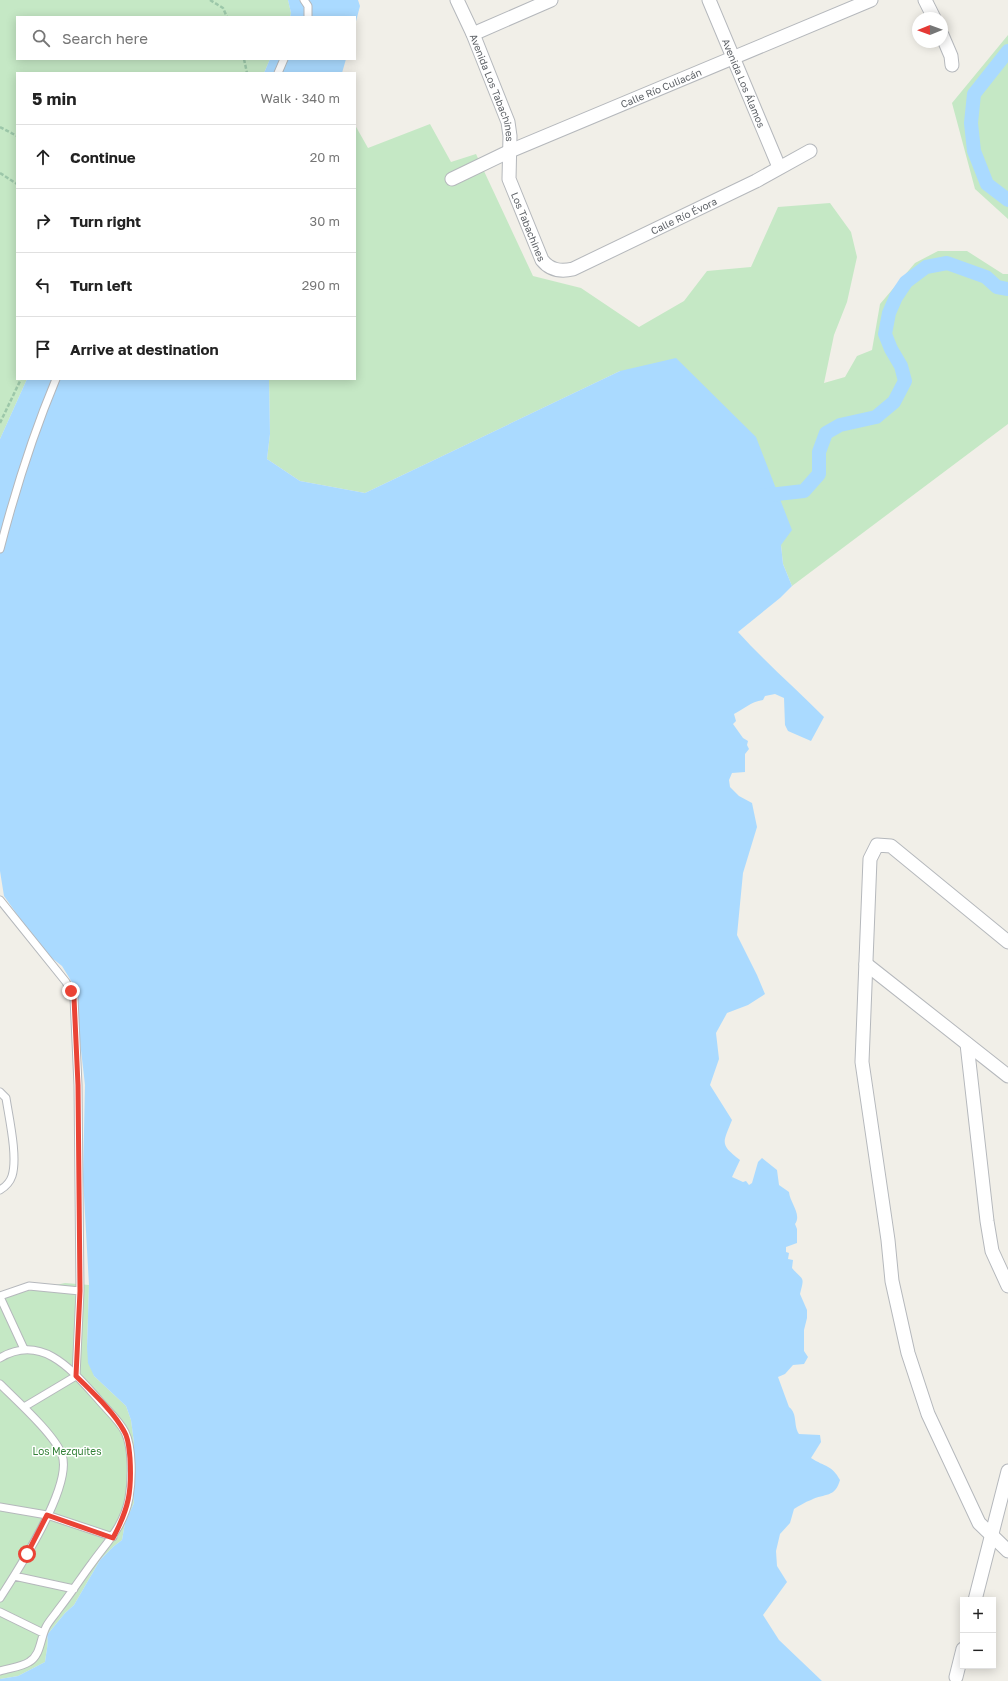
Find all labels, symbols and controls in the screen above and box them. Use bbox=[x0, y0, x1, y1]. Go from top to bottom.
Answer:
north arrow bbox=[912, 12, 948, 48]
search box bbox=[16, 16, 356, 60]
icon: search bbox=[30, 27, 52, 49]
text: Search here bbox=[62, 29, 148, 47]
street label: Avenida Los Tabachines bbox=[468, 32, 516, 142]
street label: Avenida Los Álamos bbox=[720, 37, 768, 129]
street label: Calle Río Culiacán bbox=[619, 66, 703, 110]
text: 5 min bbox=[32, 88, 76, 109]
text: Walk · 340 m bbox=[260, 90, 340, 106]
icon: ahead bbox=[32, 146, 54, 168]
text: Continue bbox=[70, 148, 136, 166]
text: 20 m bbox=[310, 149, 340, 165]
street label: Los Tabachines bbox=[509, 190, 548, 263]
street label: Calle Río Évora bbox=[649, 195, 719, 237]
icon: right bbox=[32, 210, 54, 232]
text: Turn right bbox=[70, 212, 141, 230]
text: 30 m bbox=[310, 213, 340, 229]
icon: left bbox=[32, 274, 54, 296]
text: Turn left bbox=[70, 276, 132, 294]
text: 290 m bbox=[302, 277, 340, 293]
icon: arrive bbox=[32, 338, 54, 360]
text: Arrive at destination bbox=[70, 340, 219, 358]
route end bbox=[62, 982, 80, 1000]
park label: Los Mezquites bbox=[33, 1445, 101, 1457]
route start bbox=[18, 1545, 36, 1563]
map controls bbox=[960, 1597, 996, 1669]
button: + bbox=[960, 1597, 996, 1633]
button: − bbox=[960, 1633, 996, 1669]

